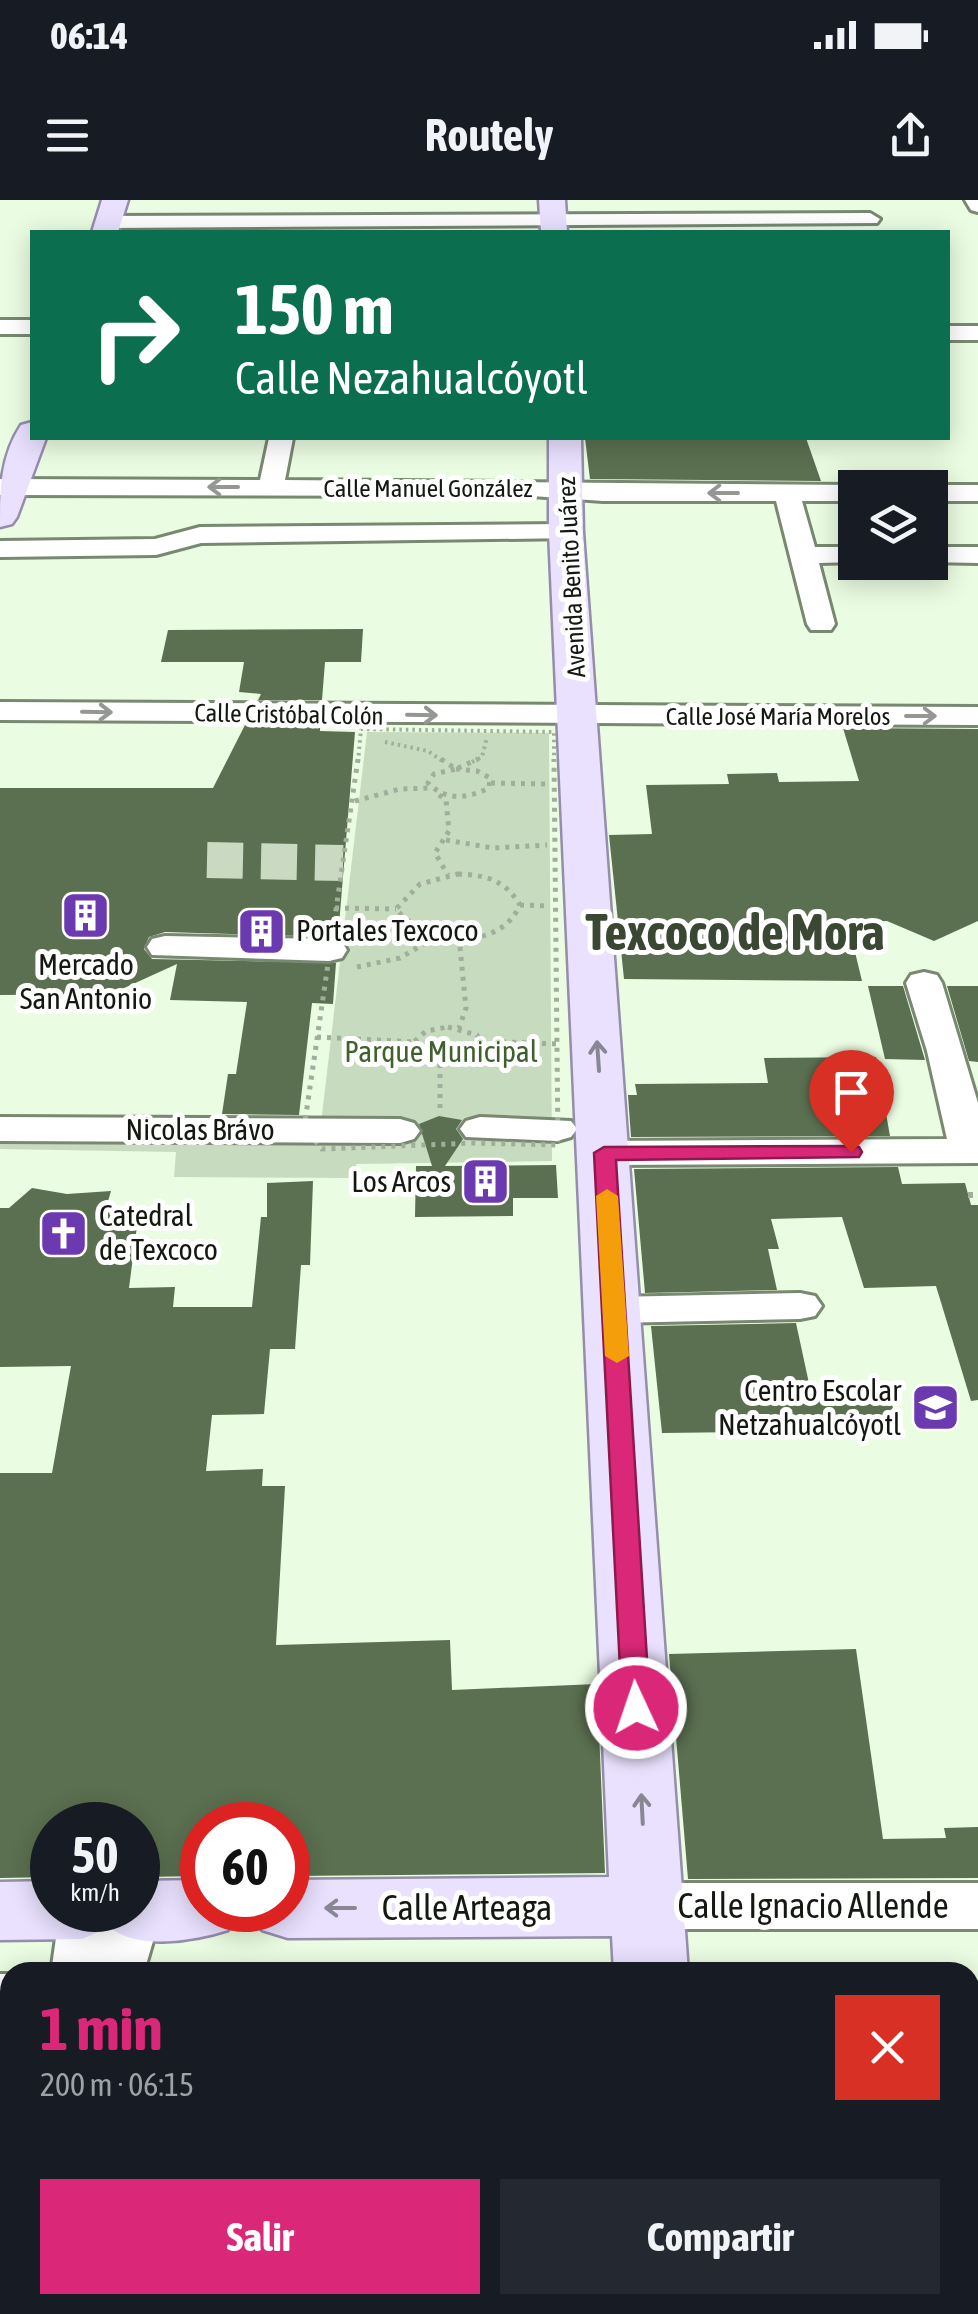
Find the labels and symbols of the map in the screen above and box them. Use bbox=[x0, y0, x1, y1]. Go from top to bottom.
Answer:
street label: Calle Manuel González bbox=[323, 474, 533, 502]
street label: Avenida Benito Juárez bbox=[552, 476, 590, 678]
one-way arrow bbox=[207, 478, 240, 496]
one-way arrow bbox=[707, 484, 740, 502]
street label: Calle Cristóbal Colón bbox=[194, 698, 384, 730]
one-way arrow bbox=[80, 702, 113, 722]
street label: Calle José María Morelos bbox=[666, 702, 891, 730]
one-way arrow bbox=[406, 706, 438, 724]
one-way arrow bbox=[904, 706, 936, 726]
building icon: Mercado San Antonio bbox=[60, 890, 112, 942]
district label: Texcoco de Mora bbox=[586, 903, 884, 961]
building icon: Portales Texcoco bbox=[235, 905, 287, 957]
place label: Portales Texcoco bbox=[296, 913, 479, 947]
place label: Mercado San Antonio bbox=[20, 947, 152, 1015]
park label: Parque Municipal bbox=[344, 1034, 538, 1068]
one-way arrow bbox=[588, 1040, 607, 1072]
pin bbox=[809, 1050, 894, 1153]
street label: Nicolas Brávo bbox=[126, 1112, 274, 1146]
building icon: Los Arcos bbox=[460, 1156, 512, 1208]
place label: Los Arcos bbox=[351, 1164, 451, 1198]
place label: Catedral de Texcoco bbox=[99, 1198, 218, 1266]
church icon: Catedral de Texcoco bbox=[38, 1207, 90, 1259]
place label: Centro Escolar Netzahualcóyotl bbox=[718, 1373, 902, 1441]
school or university icon: Centro Escolar Netzahualcóyotl bbox=[910, 1382, 962, 1434]
position arrow bbox=[584, 1656, 688, 1760]
one-way arrow bbox=[632, 1793, 651, 1825]
speed limit sign: 60 bbox=[180, 1802, 310, 1932]
street label: Calle Ignacio Allende bbox=[677, 1885, 949, 1925]
street label: Calle Arteaga bbox=[382, 1887, 552, 1927]
one-way arrow bbox=[324, 1899, 356, 1918]

